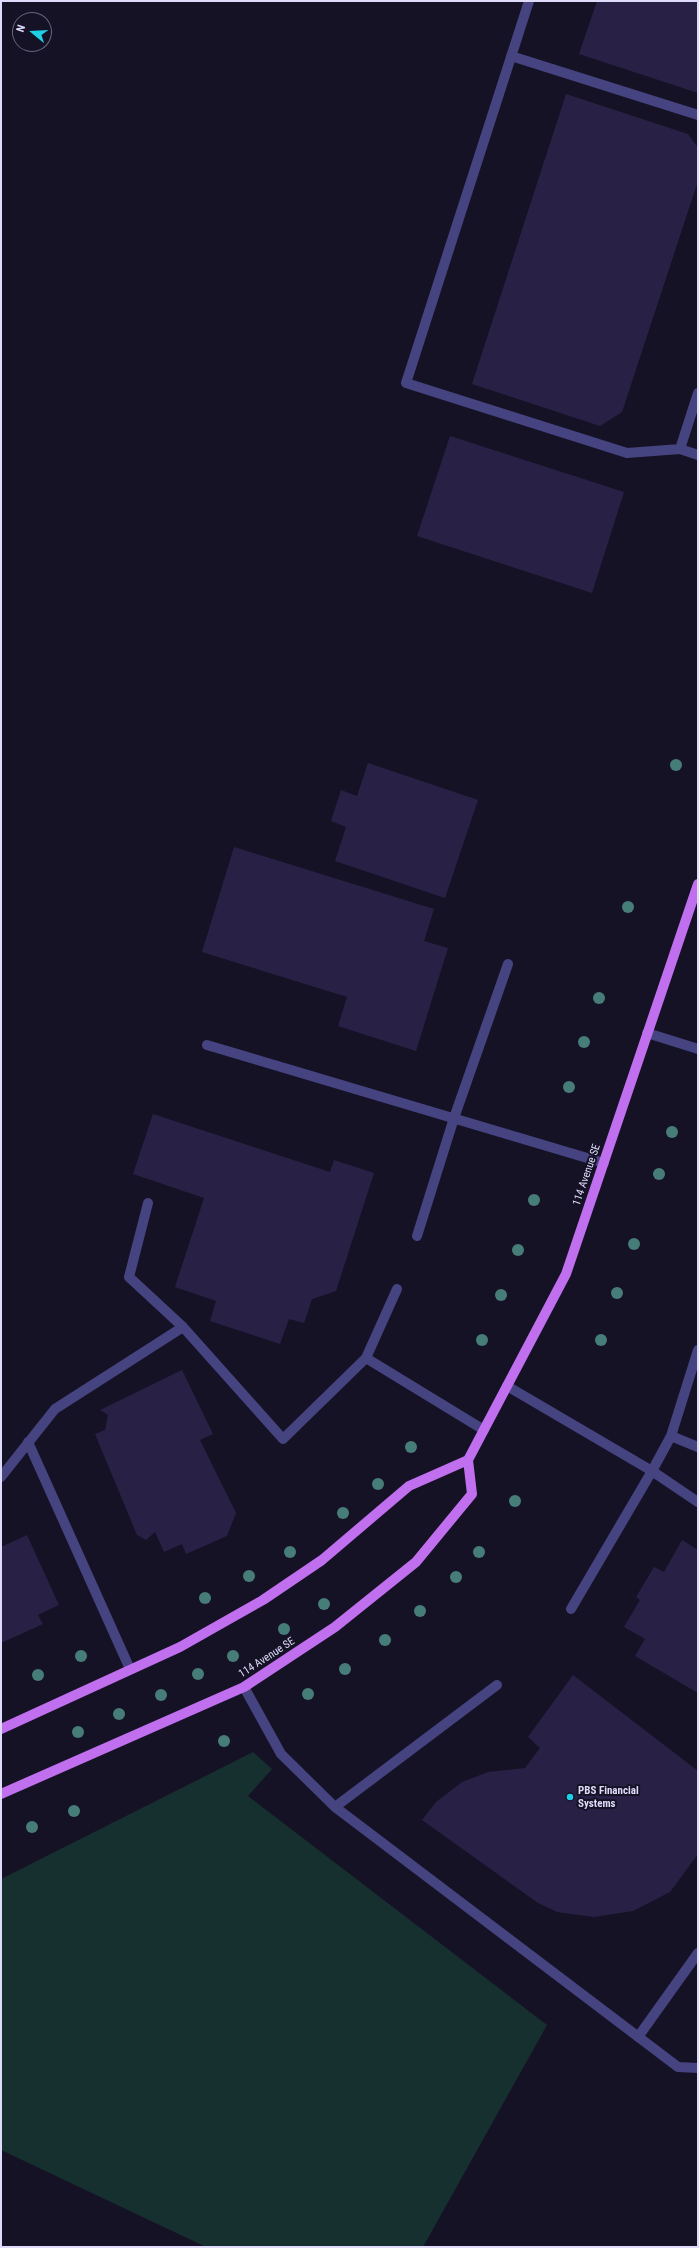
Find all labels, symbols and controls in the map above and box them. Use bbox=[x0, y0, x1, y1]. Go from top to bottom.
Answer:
north arrow bbox=[12, 12, 52, 52]
text: N bbox=[14, 23, 28, 34]
street label: 114 Avenue SE bbox=[570, 1143, 604, 1207]
street label: 114 Avenue SE bbox=[236, 1635, 298, 1681]
place label: PBS Financial Systems bbox=[578, 1784, 639, 1810]
marker: PBS Financial Systems bbox=[565, 1792, 575, 1802]

